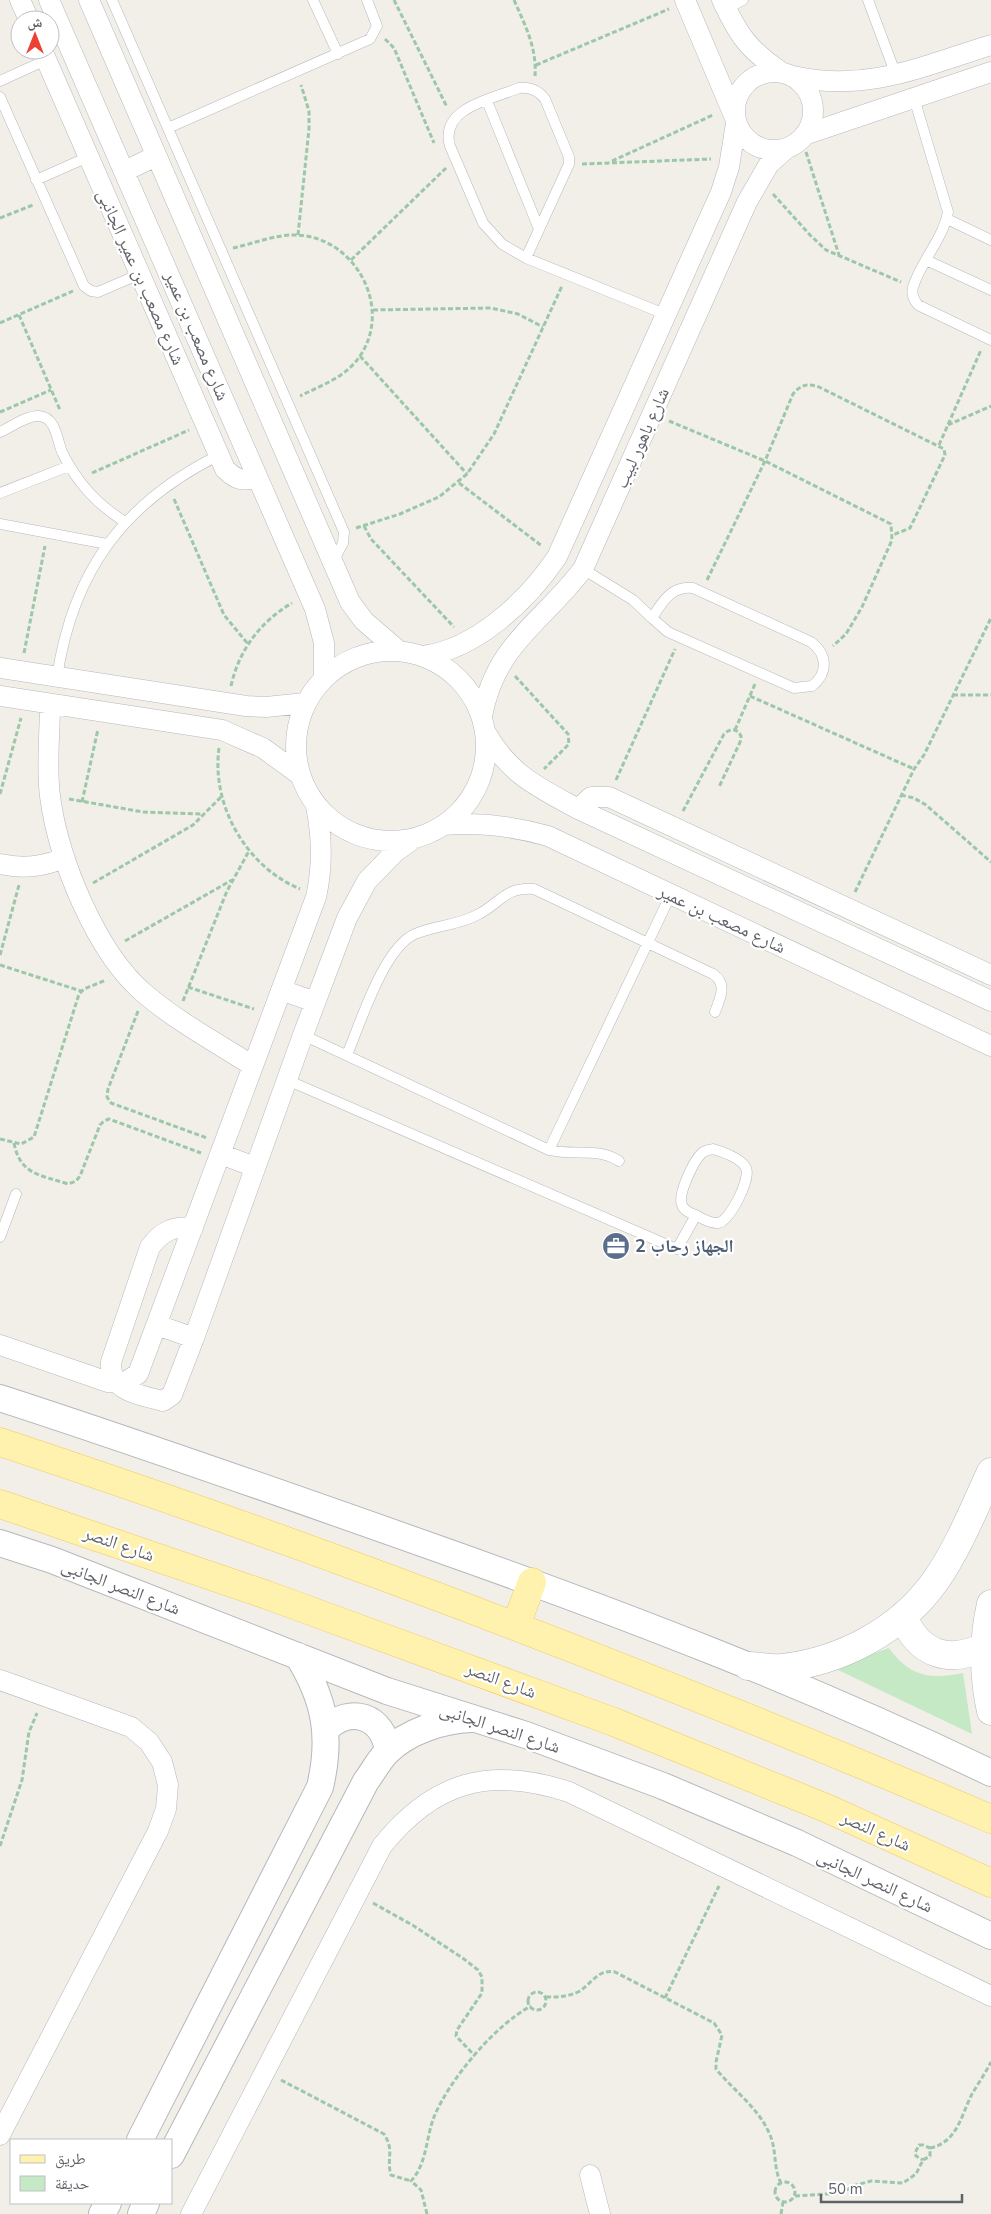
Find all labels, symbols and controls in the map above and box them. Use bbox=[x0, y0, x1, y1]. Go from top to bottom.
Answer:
north arrow bbox=[10, 10, 60, 60]
text: ش bbox=[28, 13, 43, 32]
street label: شارع مصعب بن عمير الجانبى bbox=[91, 185, 191, 369]
street label: شارع مصعب بن عمير bbox=[159, 267, 235, 404]
street label: شارع باهور لبيب bbox=[609, 384, 675, 492]
street label: شارع مصعب بن عمير bbox=[653, 878, 790, 959]
office icon: الجهاز رحاب 2 bbox=[601, 1231, 631, 1261]
place label: الجهاز رحاب 2 bbox=[635, 1234, 734, 1258]
street label: شارع النصر bbox=[79, 1520, 158, 1567]
street label: شارع النصر الجانبى bbox=[58, 1553, 184, 1621]
street label: شارع النصر bbox=[461, 1656, 540, 1704]
street label: شارع النصر الجانبى bbox=[437, 1697, 563, 1759]
street label: شارع النصر bbox=[837, 1805, 914, 1857]
street label: شارع النصر الجانبى bbox=[813, 1844, 937, 1918]
legend bbox=[10, 2139, 172, 2204]
text: طريق bbox=[55, 2149, 86, 2169]
scale bar bbox=[821, 2172, 962, 2204]
text: حديقة bbox=[55, 2174, 90, 2194]
text: 50 m bbox=[828, 2179, 863, 2199]

